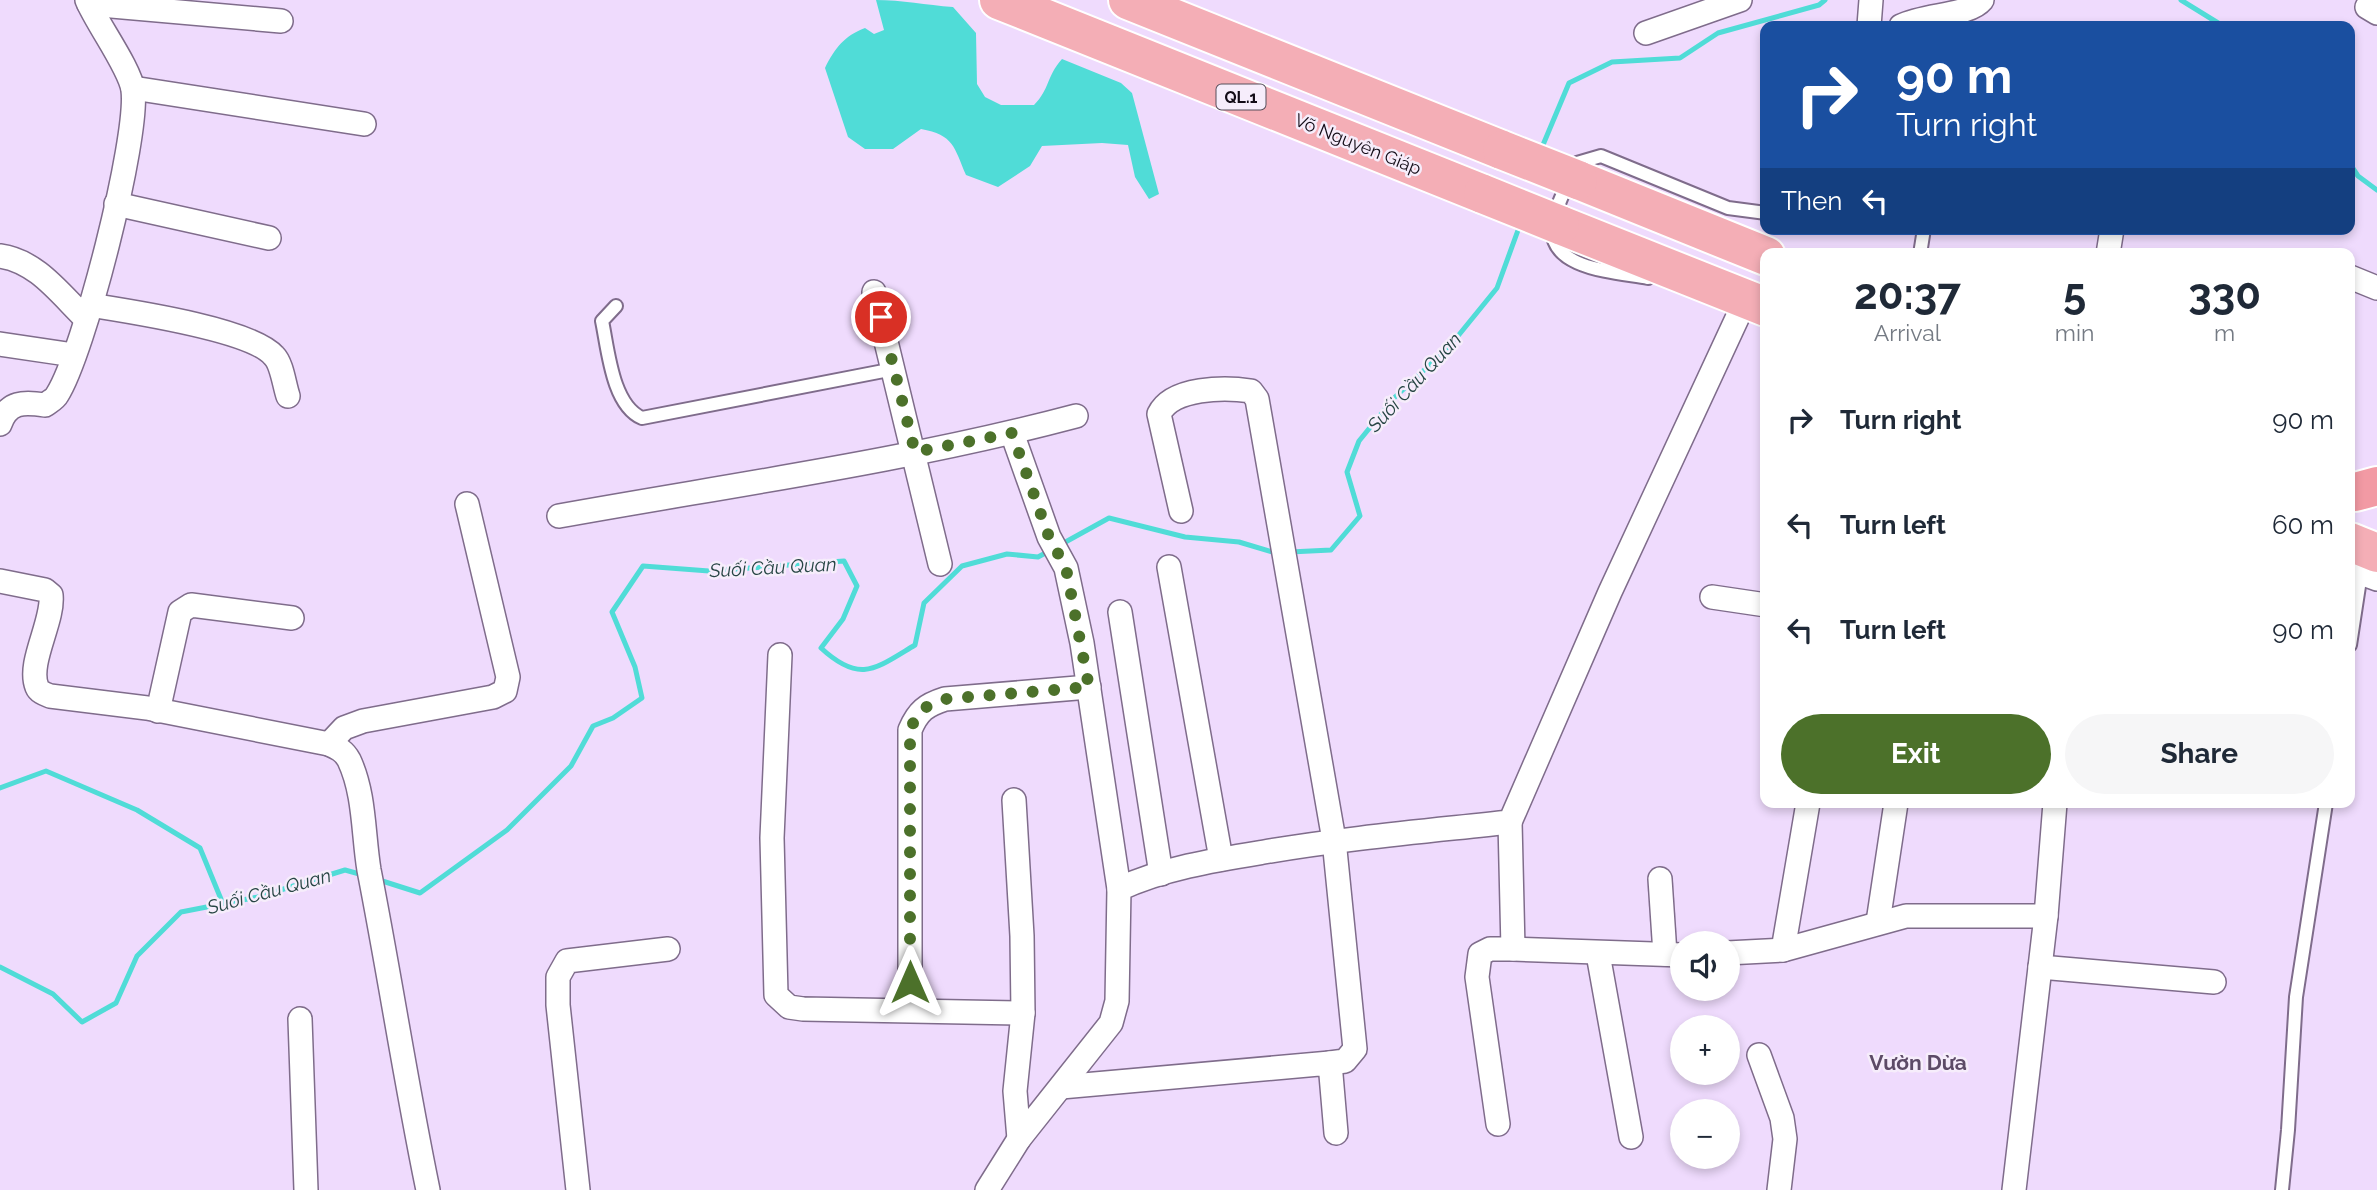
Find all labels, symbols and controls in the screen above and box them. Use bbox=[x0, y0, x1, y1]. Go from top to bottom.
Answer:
text: 90 m bbox=[1896, 47, 2012, 104]
icon: right bbox=[1781, 49, 1872, 140]
road number: QL.1 bbox=[1216, 85, 1266, 110]
text: Turn right bbox=[1896, 106, 2037, 143]
street label: Võ Nguyên Giáp bbox=[1292, 109, 1424, 179]
icon: left bbox=[1856, 182, 1894, 220]
text: Then bbox=[1781, 186, 1842, 216]
text: 20:37 bbox=[1854, 270, 1961, 319]
text: 5 bbox=[2063, 270, 2086, 319]
text: 330 bbox=[2188, 270, 2261, 319]
pin bbox=[851, 287, 911, 347]
icon: arrive bbox=[862, 298, 900, 336]
text: Arrival bbox=[1874, 319, 1941, 346]
text: min bbox=[2055, 319, 2094, 346]
text: m bbox=[2214, 319, 2235, 346]
water label: Suối Cầu Quan bbox=[1362, 328, 1465, 437]
icon: right bbox=[1781, 401, 1819, 439]
text: Turn right bbox=[1840, 405, 1961, 435]
text: 90 m bbox=[2272, 405, 2334, 435]
icon: left bbox=[1781, 506, 1819, 544]
text: Turn left bbox=[1840, 510, 1946, 540]
text: 60 m bbox=[2272, 510, 2334, 540]
water label: Suối Cầu Quan bbox=[708, 553, 837, 581]
icon: left bbox=[1781, 611, 1819, 649]
text: Turn left bbox=[1840, 615, 1946, 645]
text: 90 m bbox=[2272, 615, 2334, 645]
button: Exit bbox=[1781, 714, 2051, 794]
button: Share bbox=[2065, 714, 2334, 794]
water label: Suối Cầu Quan bbox=[204, 864, 333, 918]
map controls bbox=[1670, 931, 1740, 1169]
button: sound bbox=[1670, 931, 1740, 1001]
position arrow bbox=[873, 945, 947, 1019]
button: + bbox=[1670, 1015, 1740, 1085]
district label: Vườn Dừa bbox=[1869, 1050, 1967, 1075]
button: − bbox=[1670, 1099, 1740, 1169]

